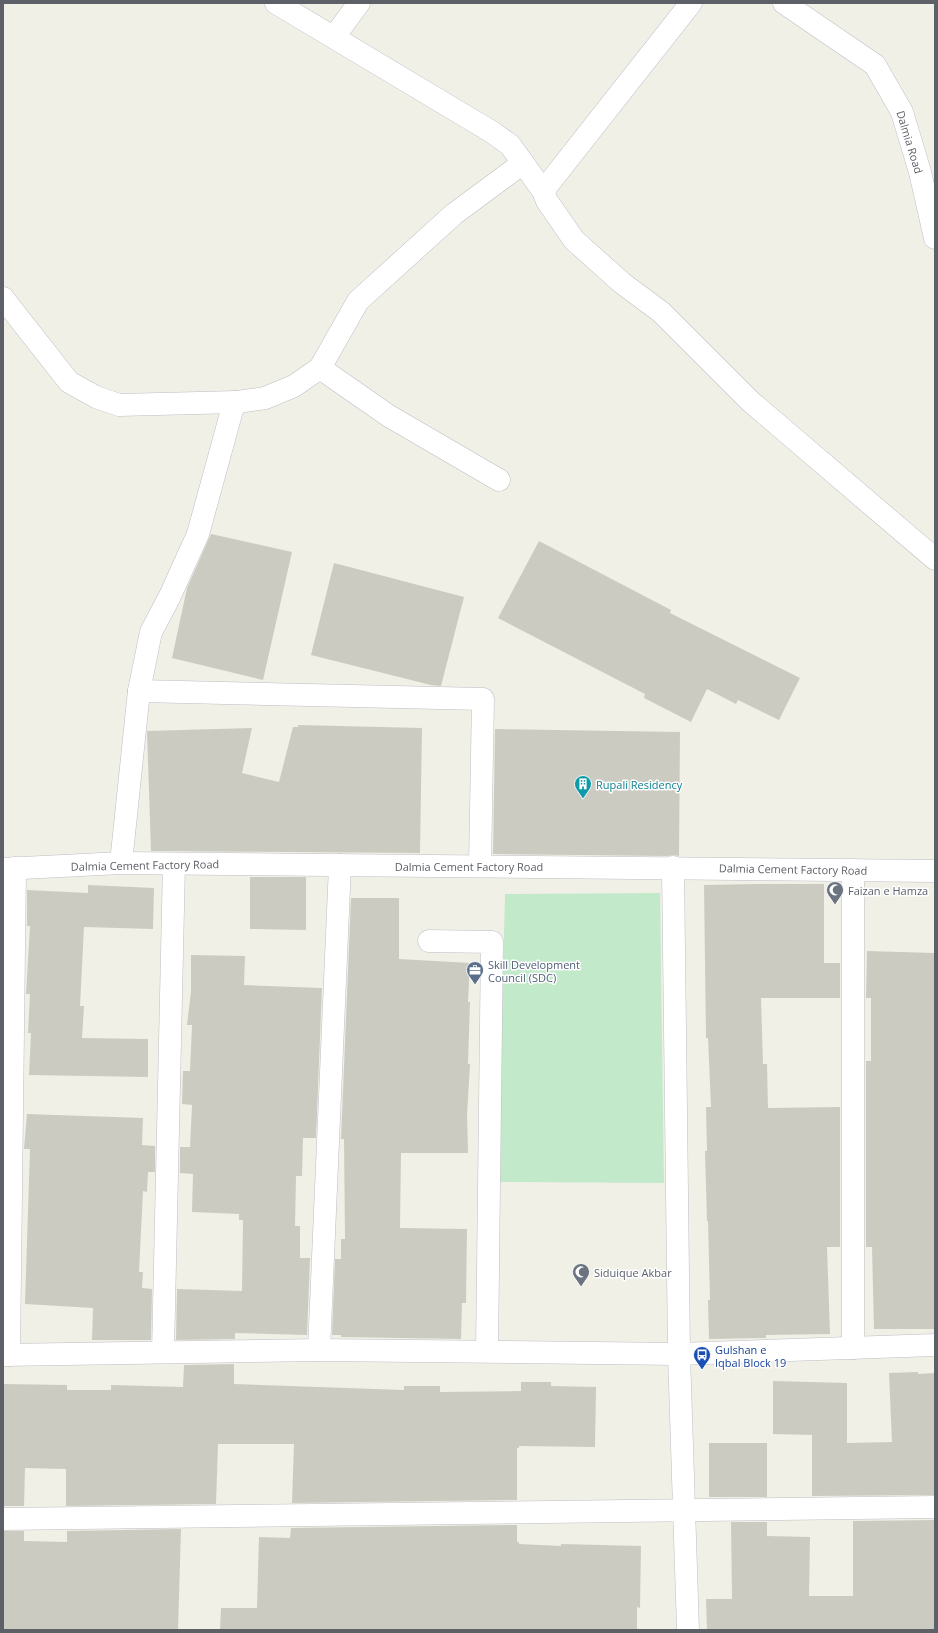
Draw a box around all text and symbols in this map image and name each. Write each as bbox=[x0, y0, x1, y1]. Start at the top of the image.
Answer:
street label: Dalmia Road bbox=[893, 109, 927, 175]
building icon: Rupali Residency bbox=[573, 774, 593, 799]
place label: Rupali Residency bbox=[596, 777, 683, 792]
street label: Dalmia Cement Factory Road bbox=[71, 856, 219, 874]
street label: Dalmia Cement Factory Road bbox=[395, 859, 543, 874]
street label: Dalmia Cement Factory Road bbox=[719, 860, 867, 878]
mosque icon: Faizan e Hamza bbox=[825, 880, 845, 905]
place label: Faizan e Hamza bbox=[848, 883, 928, 898]
place label: Skill Development Council (SDC) bbox=[488, 957, 580, 985]
office icon: Skill Development Council (SDC) bbox=[465, 960, 485, 985]
mosque icon: Siduique Akbar bbox=[571, 1262, 591, 1287]
place label: Siduique Akbar bbox=[594, 1265, 672, 1280]
place label: Gulshan e Iqbal Block 19 bbox=[715, 1342, 786, 1370]
bus stop icon: Gulshan e Iqbal Block 19 bbox=[692, 1345, 712, 1370]

